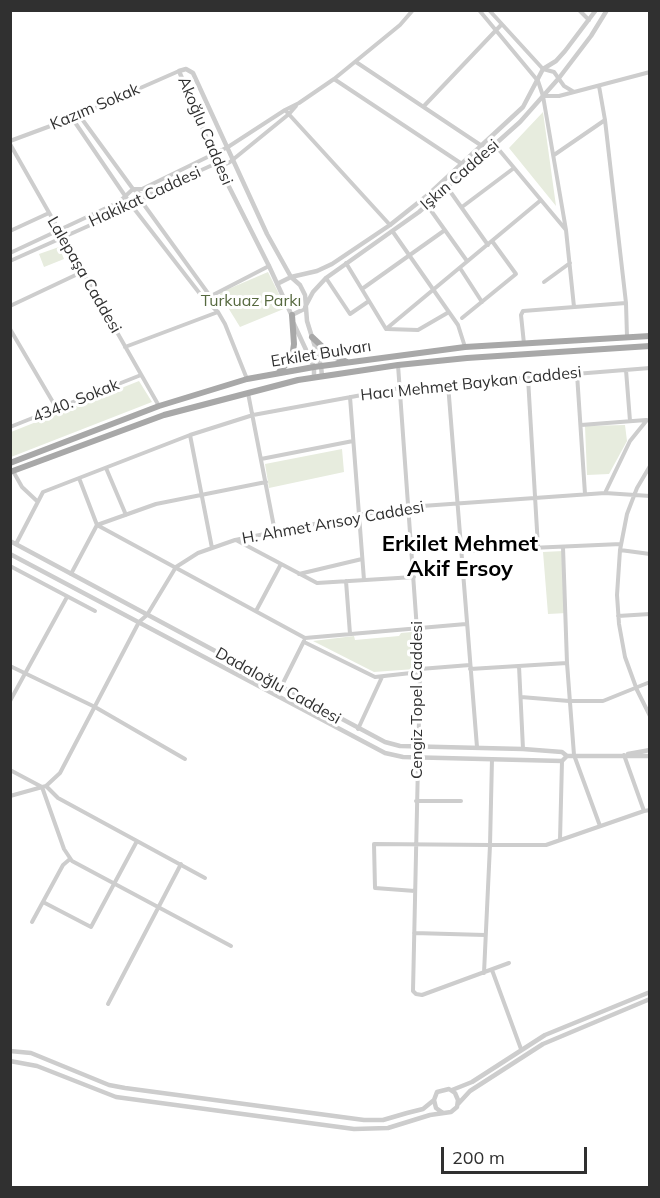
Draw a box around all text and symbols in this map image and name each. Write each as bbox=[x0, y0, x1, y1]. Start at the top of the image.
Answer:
street label: Akoğlu Caddesi bbox=[174, 74, 236, 188]
street label: Kazım Sokak bbox=[47, 80, 143, 134]
street label: Işkın Caddesi bbox=[417, 136, 503, 214]
street label: Hakikat Caddesi bbox=[86, 163, 204, 231]
street label: Lalepaşa Caddesi bbox=[43, 213, 125, 337]
park label: Turkuaz Parkı bbox=[201, 291, 301, 311]
street label: Erkilet Bulvarı bbox=[270, 337, 372, 371]
street label: Hacı Mehmet Baykan Caddesi bbox=[359, 363, 583, 405]
street label: 4340. Sokak bbox=[30, 375, 122, 427]
street label: H. Ahmet Arısoy Caddesi bbox=[240, 498, 426, 548]
district label: Erkilet Mehmet Akif Ersoy bbox=[382, 531, 538, 582]
street label: Cengiz Topel Caddesi bbox=[407, 621, 427, 779]
street label: Dadaloğlu Caddesi bbox=[212, 644, 344, 728]
scale bar bbox=[444, 1135, 590, 1173]
text: 200 m bbox=[452, 1146, 505, 1169]

